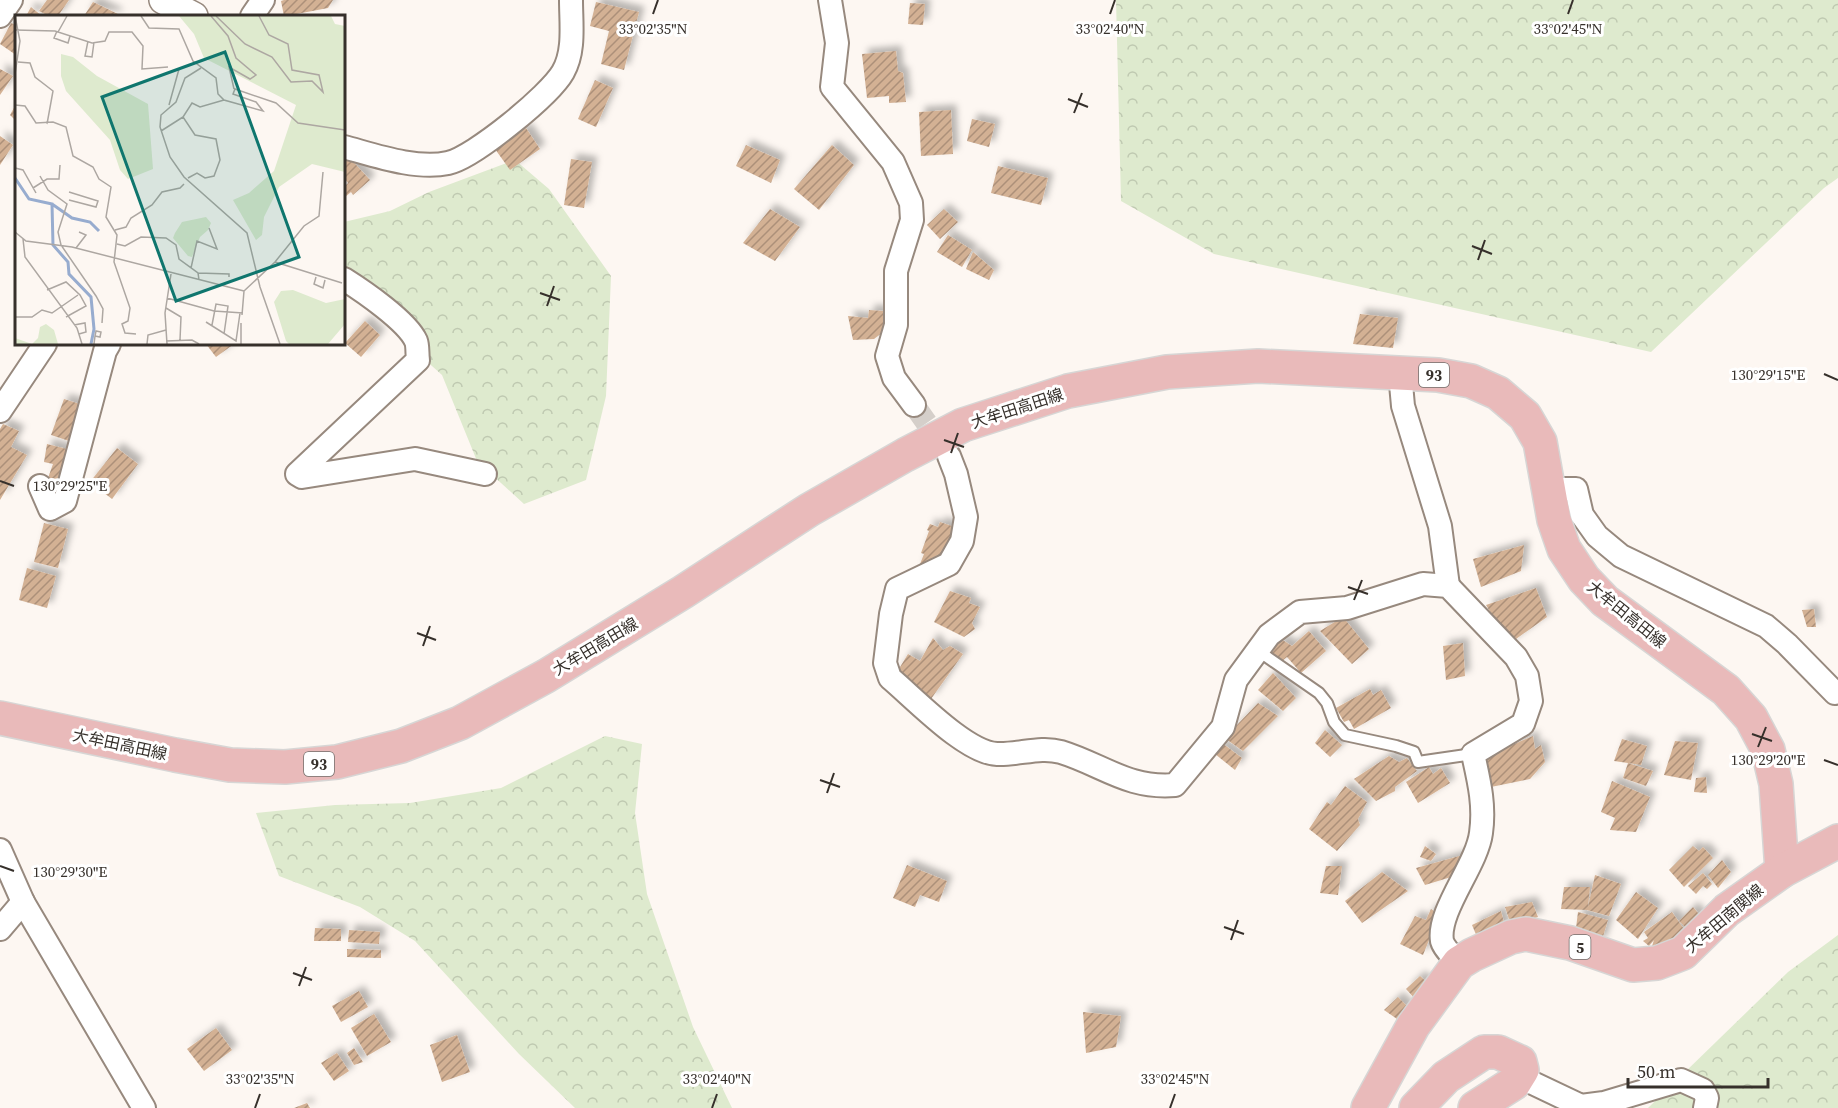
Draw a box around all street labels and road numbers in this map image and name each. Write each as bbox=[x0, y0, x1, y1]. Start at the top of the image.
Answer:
road number: 93 bbox=[1419, 363, 1449, 387]
street label: 大牟田高田線 bbox=[968, 383, 1066, 433]
street label: 大牟田高田線 bbox=[1583, 575, 1671, 653]
street label: 大牟田高田線 bbox=[548, 612, 642, 680]
street label: 大牟田高田線 bbox=[71, 723, 169, 765]
road number: 93 bbox=[304, 752, 334, 776]
street label: 大牟田南関線 bbox=[1680, 879, 1768, 957]
road number: 5 bbox=[1570, 935, 1590, 959]

